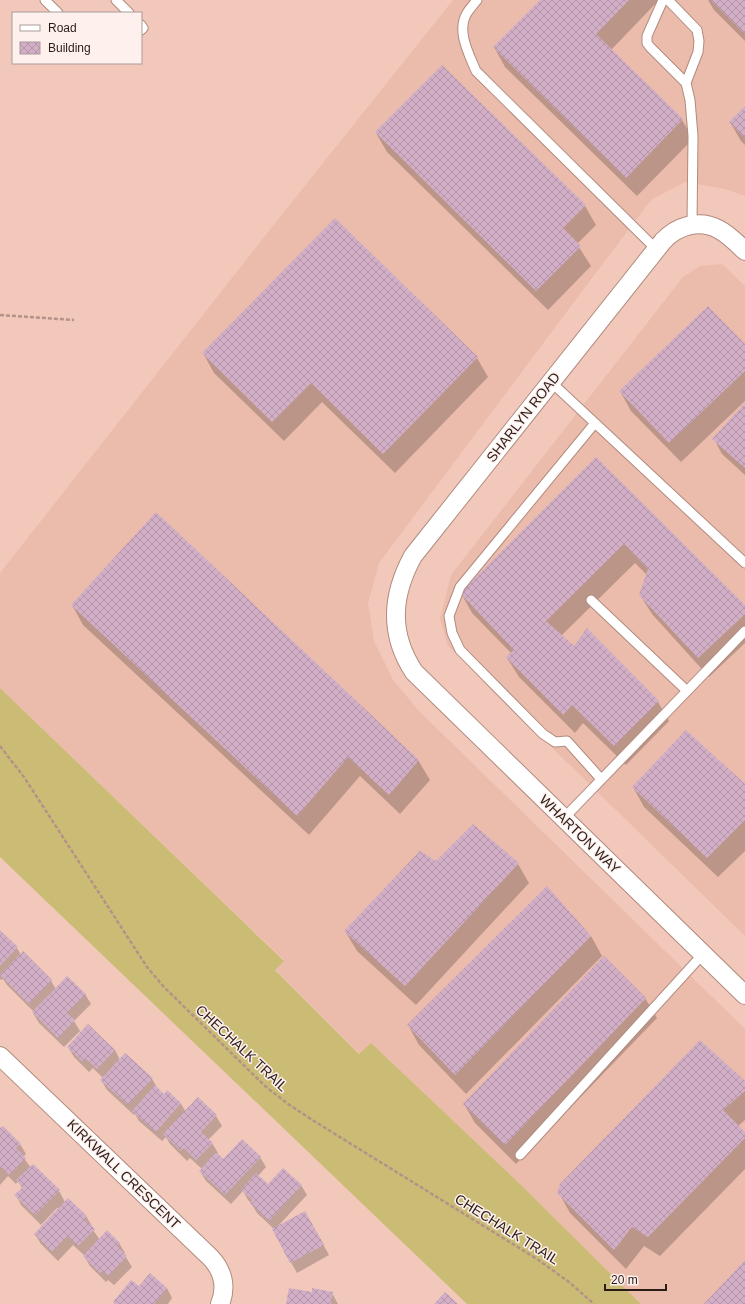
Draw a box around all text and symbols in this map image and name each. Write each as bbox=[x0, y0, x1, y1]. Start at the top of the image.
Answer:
legend bbox=[12, 12, 142, 64]
text: Road bbox=[48, 21, 77, 35]
text: Building bbox=[48, 41, 91, 55]
street label: SHARLYN ROAD bbox=[483, 369, 563, 465]
street label: WHARTON WAY bbox=[536, 791, 624, 877]
street label: CHECHALK TRAIL bbox=[193, 1001, 291, 1095]
street label: KIRKWALL CRESCENT bbox=[64, 1116, 184, 1232]
street label: CHECHALK TRAIL bbox=[452, 1191, 562, 1268]
scale bar bbox=[605, 1266, 666, 1292]
text: 20 m bbox=[611, 1273, 638, 1287]

